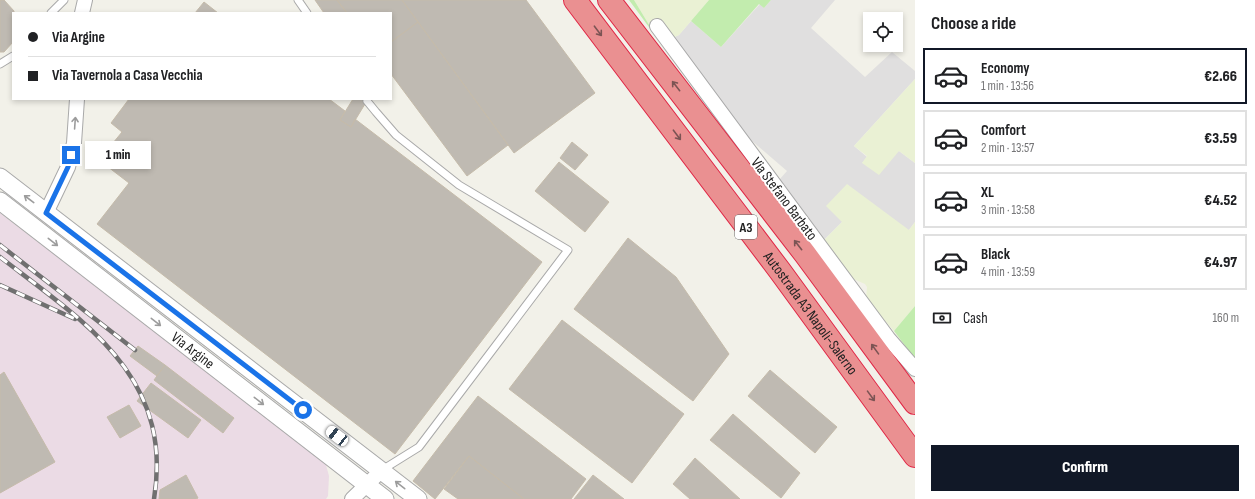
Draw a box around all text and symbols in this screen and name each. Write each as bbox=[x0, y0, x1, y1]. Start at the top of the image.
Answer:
map controls bbox=[863, 12, 903, 52]
button: locate bbox=[863, 12, 903, 52]
text: Choose a ride bbox=[931, 13, 1016, 34]
one-way arrow bbox=[594, 25, 603, 36]
text: Via Argine bbox=[52, 28, 105, 47]
icon: car bbox=[933, 58, 969, 94]
text: Economy bbox=[981, 59, 1030, 78]
text: Via Tavernola a Casa Vecchia bbox=[52, 66, 203, 85]
text: €2.66 bbox=[1204, 67, 1237, 86]
text: 1 min · 13:56 bbox=[981, 78, 1034, 94]
one-way arrow bbox=[672, 81, 680, 92]
one-way arrow bbox=[71, 117, 79, 130]
icon: car bbox=[933, 120, 969, 156]
text: Comfort bbox=[981, 121, 1026, 140]
one-way arrow bbox=[672, 129, 681, 140]
text: €3.59 bbox=[1204, 129, 1237, 148]
text: 2 min · 13:57 bbox=[981, 140, 1034, 156]
callout: 1 min bbox=[85, 141, 151, 169]
route end bbox=[62, 146, 80, 164]
text: 1 min bbox=[106, 147, 130, 163]
street label: Via Stefano Barbato bbox=[747, 154, 821, 244]
icon: car bbox=[933, 182, 969, 218]
text: XL bbox=[981, 183, 994, 202]
text: €4.52 bbox=[1204, 191, 1237, 210]
one-way arrow bbox=[23, 195, 34, 204]
text: 3 min · 13:58 bbox=[981, 202, 1035, 218]
road number: A3 bbox=[735, 215, 757, 239]
one-way arrow bbox=[47, 238, 58, 246]
one-way arrow bbox=[794, 239, 802, 250]
icon: car bbox=[933, 244, 969, 280]
text: Black bbox=[981, 245, 1010, 264]
street label: Autostrada A3 Napoli-Salerno bbox=[759, 247, 862, 379]
text: €4.97 bbox=[1204, 253, 1237, 272]
text: 4 min · 13:59 bbox=[981, 264, 1035, 280]
icon: cash bbox=[931, 307, 953, 329]
text: Cash bbox=[963, 309, 988, 328]
text: 160 m bbox=[1213, 310, 1239, 326]
one-way arrow bbox=[150, 317, 161, 326]
street label: Via Argine bbox=[168, 328, 218, 373]
one-way arrow bbox=[871, 344, 879, 355]
one-way arrow bbox=[867, 391, 875, 402]
one-way arrow bbox=[253, 397, 264, 405]
route start bbox=[294, 401, 312, 419]
car bbox=[324, 424, 350, 448]
button: Confirm bbox=[931, 445, 1239, 491]
one-way arrow bbox=[394, 480, 405, 489]

